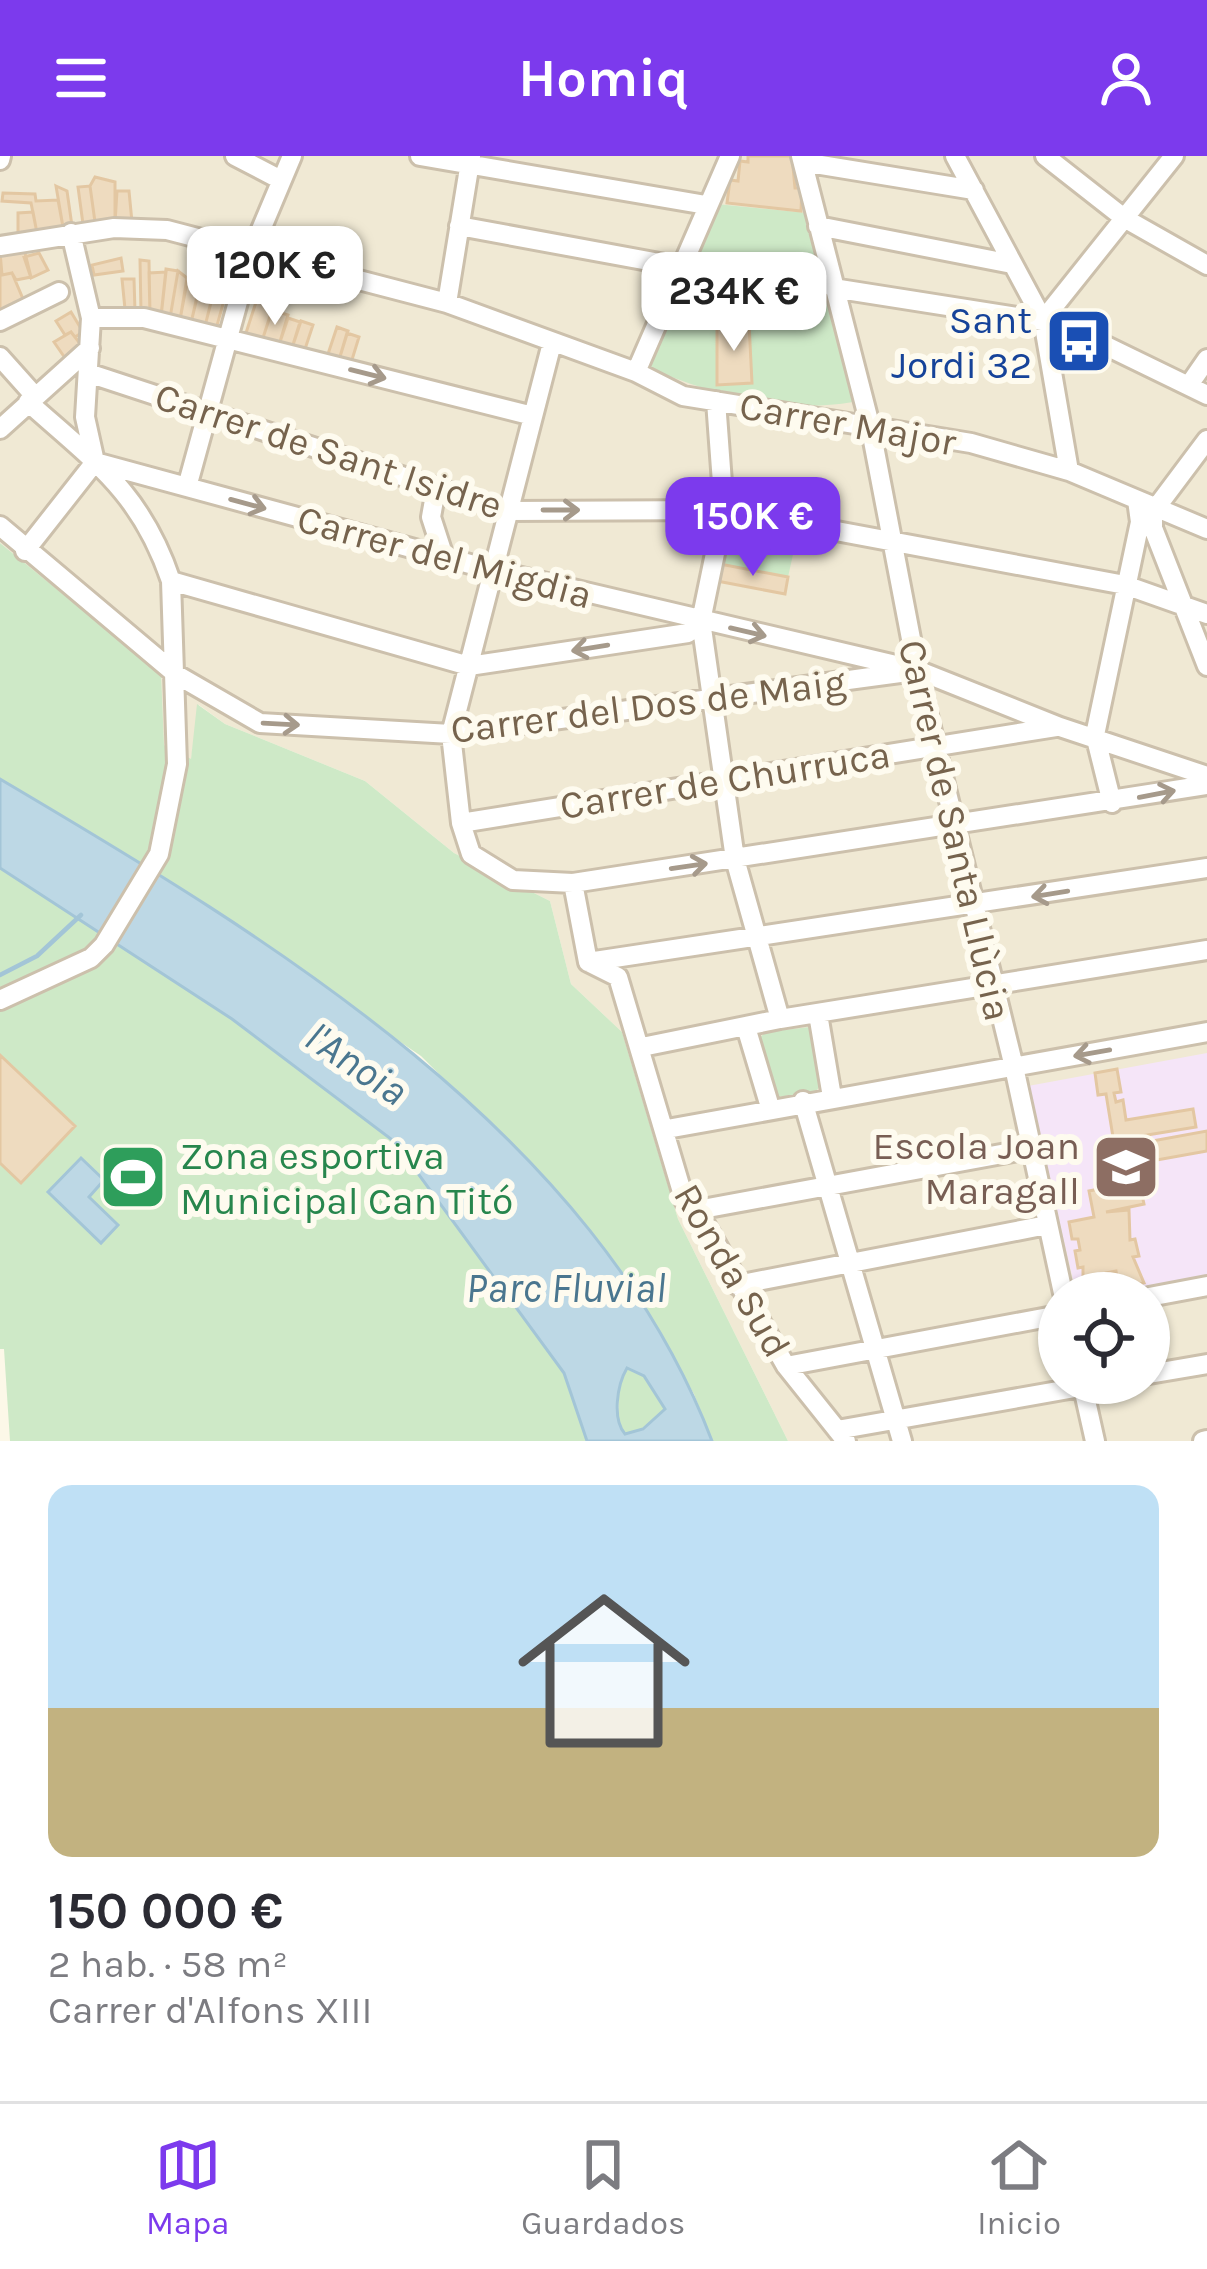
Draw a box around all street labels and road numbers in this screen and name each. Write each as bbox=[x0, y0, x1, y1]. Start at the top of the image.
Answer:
street label: Carrer de Sant Isidre bbox=[149, 373, 508, 529]
street label: Carrer Major bbox=[736, 382, 961, 466]
street label: Carrer del Migdia bbox=[292, 496, 597, 618]
street label: Carrer de Santa Llùcia bbox=[889, 635, 1021, 1025]
street label: Carrer del Dos de Maig bbox=[448, 659, 848, 753]
street label: Carrer de Churruca bbox=[557, 731, 894, 829]
street label: Ronda Sud bbox=[664, 1175, 800, 1366]

